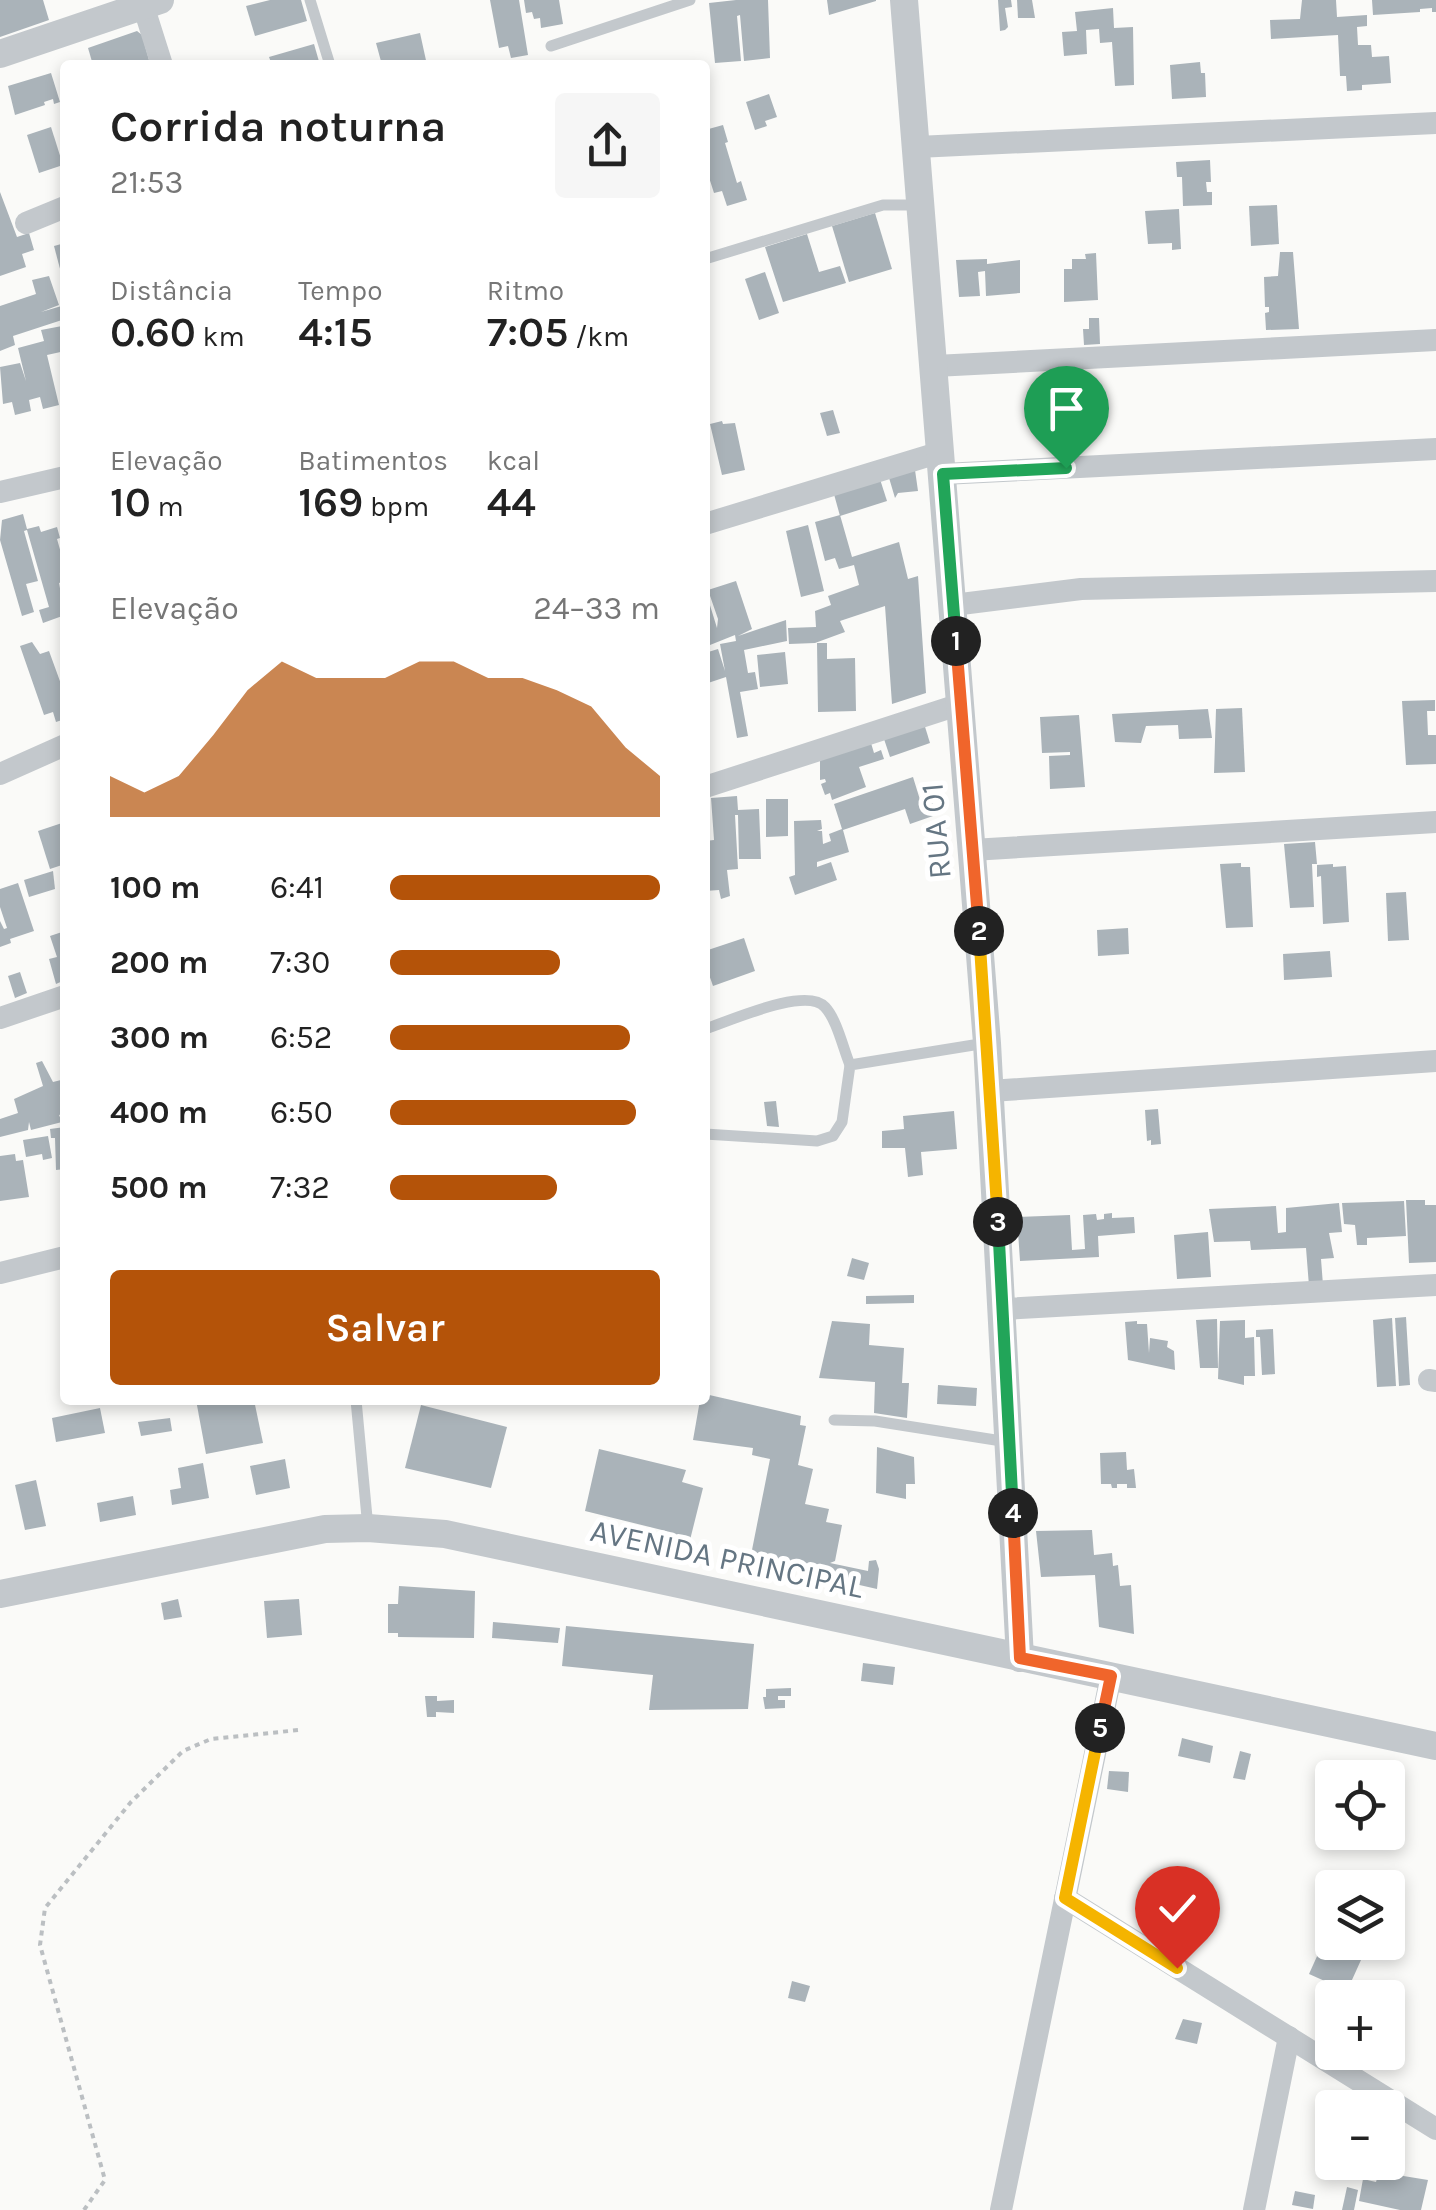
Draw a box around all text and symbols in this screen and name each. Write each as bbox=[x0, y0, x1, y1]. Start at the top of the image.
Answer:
button: share bbox=[555, 93, 660, 198]
text: Corrida noturna bbox=[110, 100, 446, 152]
text: 21:53 bbox=[110, 164, 183, 201]
text: Distância bbox=[110, 274, 233, 307]
text: Tempo bbox=[298, 274, 382, 307]
text: Ritmo bbox=[487, 274, 564, 307]
text: 0.60 bbox=[110, 307, 196, 357]
text: 4:15 bbox=[298, 307, 373, 357]
text: 7:05 bbox=[487, 307, 568, 357]
text: km bbox=[196, 320, 245, 353]
text: /km bbox=[568, 320, 629, 353]
pin bbox=[1024, 366, 1109, 469]
icon: arrive bbox=[1039, 381, 1094, 436]
text: Elevação bbox=[110, 444, 223, 477]
text: Batimentos bbox=[298, 444, 448, 477]
text: kcal bbox=[487, 444, 540, 477]
text: 10 bbox=[110, 477, 151, 527]
text: 169 bbox=[298, 477, 363, 527]
text: 44 bbox=[487, 477, 536, 527]
text: m bbox=[151, 490, 184, 523]
text: bpm bbox=[363, 490, 429, 523]
text: Elevação bbox=[110, 590, 239, 627]
text: 24–33 m bbox=[533, 590, 660, 627]
pin: 1 bbox=[931, 616, 981, 666]
text: 1 bbox=[951, 624, 961, 657]
street label: RUA 01 bbox=[913, 782, 959, 880]
text: 100 m bbox=[110, 869, 200, 906]
text: 6:41 bbox=[270, 869, 324, 906]
pin: 2 bbox=[954, 906, 1004, 956]
text: 2 bbox=[971, 914, 987, 947]
text: 200 m bbox=[110, 944, 208, 981]
text: 7:30 bbox=[270, 944, 330, 981]
text: 300 m bbox=[110, 1019, 209, 1056]
text: 6:52 bbox=[270, 1019, 332, 1056]
text: 400 m bbox=[110, 1094, 208, 1131]
text: 6:50 bbox=[270, 1094, 333, 1131]
text: 500 m bbox=[110, 1169, 208, 1206]
text: 7:32 bbox=[270, 1169, 330, 1206]
pin: 3 bbox=[973, 1197, 1023, 1247]
text: 3 bbox=[989, 1205, 1007, 1238]
button: Salvar bbox=[110, 1270, 660, 1385]
pin: 4 bbox=[988, 1488, 1038, 1538]
text: 4 bbox=[1005, 1496, 1021, 1529]
street label: AVENIDA PRINCIPAL bbox=[587, 1512, 867, 1606]
pin: 5 bbox=[1075, 1703, 1125, 1753]
text: 5 bbox=[1092, 1711, 1108, 1744]
map controls bbox=[1315, 1760, 1405, 2180]
button: locate bbox=[1315, 1760, 1405, 1850]
pin bbox=[1135, 1866, 1220, 1969]
button: layers bbox=[1315, 1870, 1405, 1960]
icon: check bbox=[1150, 1881, 1205, 1936]
button: + bbox=[1315, 1980, 1405, 2070]
button: − bbox=[1315, 2090, 1405, 2180]

